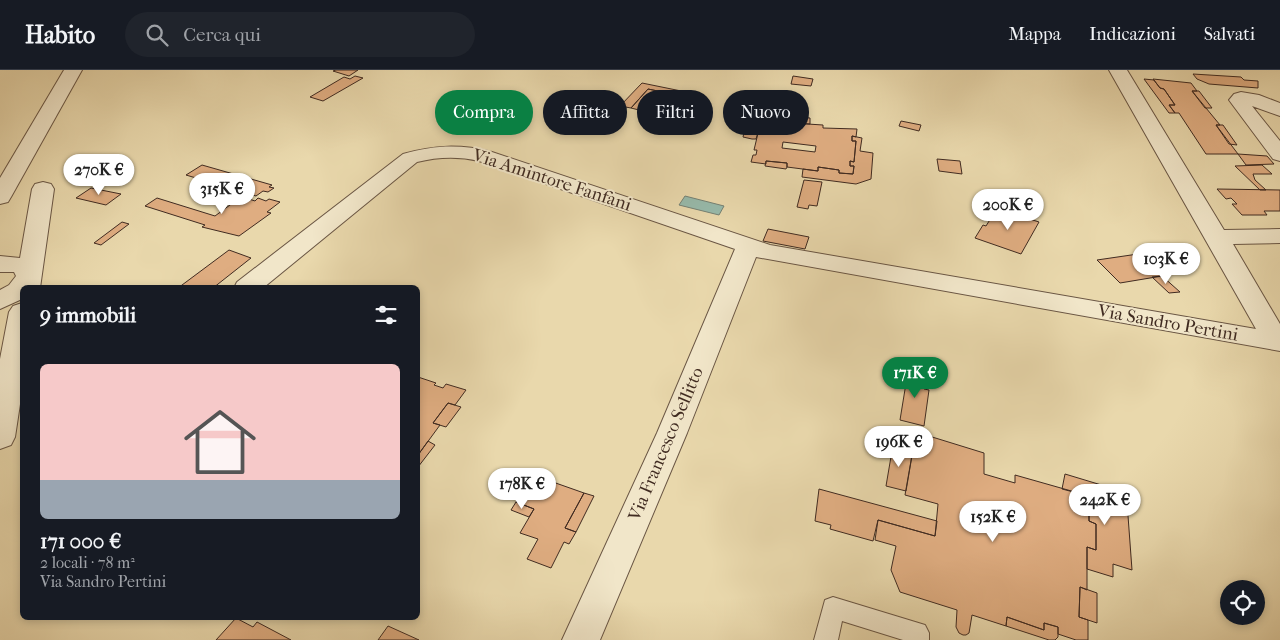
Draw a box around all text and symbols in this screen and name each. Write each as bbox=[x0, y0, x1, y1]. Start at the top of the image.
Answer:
search box bbox=[125, 12, 475, 57]
text: Habito bbox=[25, 21, 95, 49]
icon: search bbox=[143, 21, 171, 49]
text: Cerca qui bbox=[183, 24, 261, 46]
text: Mappa bbox=[1008, 24, 1061, 45]
text: Indicazioni bbox=[1089, 24, 1176, 45]
text: Salvati bbox=[1204, 24, 1255, 45]
chip: Compra bbox=[435, 90, 533, 135]
chip: Affitta bbox=[543, 90, 627, 135]
chip: Filtri bbox=[637, 90, 713, 135]
chip: Nuovo bbox=[723, 90, 809, 135]
street label: Via Amintore Fanfani bbox=[469, 144, 635, 216]
pin: 270K € bbox=[58, 154, 140, 196]
text: 270K € bbox=[74, 160, 124, 179]
pin: 315K € bbox=[181, 172, 263, 215]
text: 315K € bbox=[200, 179, 244, 198]
pin: 200K € bbox=[967, 189, 1049, 231]
text: 200K € bbox=[983, 195, 1033, 214]
pin: 103K € bbox=[1125, 242, 1207, 285]
text: 103K € bbox=[1143, 249, 1189, 268]
street label: Via Sandro Pertini bbox=[1095, 300, 1240, 346]
icon: filters bbox=[372, 301, 400, 329]
text: 9 immobili bbox=[40, 303, 136, 327]
pin: 171K € bbox=[874, 356, 956, 399]
text: 171K € bbox=[893, 363, 937, 382]
street label: Via Francesco Sellitto bbox=[624, 364, 708, 525]
icon: home bbox=[175, 397, 265, 487]
pin: 196K € bbox=[858, 426, 940, 468]
text: 196K € bbox=[875, 432, 923, 451]
pin: 178K € bbox=[481, 468, 563, 510]
text: 178K € bbox=[499, 474, 545, 493]
pin: 242K € bbox=[1064, 484, 1146, 526]
text: 242K € bbox=[1080, 490, 1130, 509]
pin: 152K € bbox=[952, 500, 1034, 543]
text: 152K € bbox=[970, 507, 1016, 526]
text: 171 000 € bbox=[40, 529, 121, 553]
text: 2 locali · 78 m² bbox=[40, 553, 135, 572]
text: Via Sandro Pertini bbox=[40, 572, 166, 591]
map controls bbox=[1220, 580, 1265, 625]
button: locate bbox=[1220, 580, 1265, 625]

